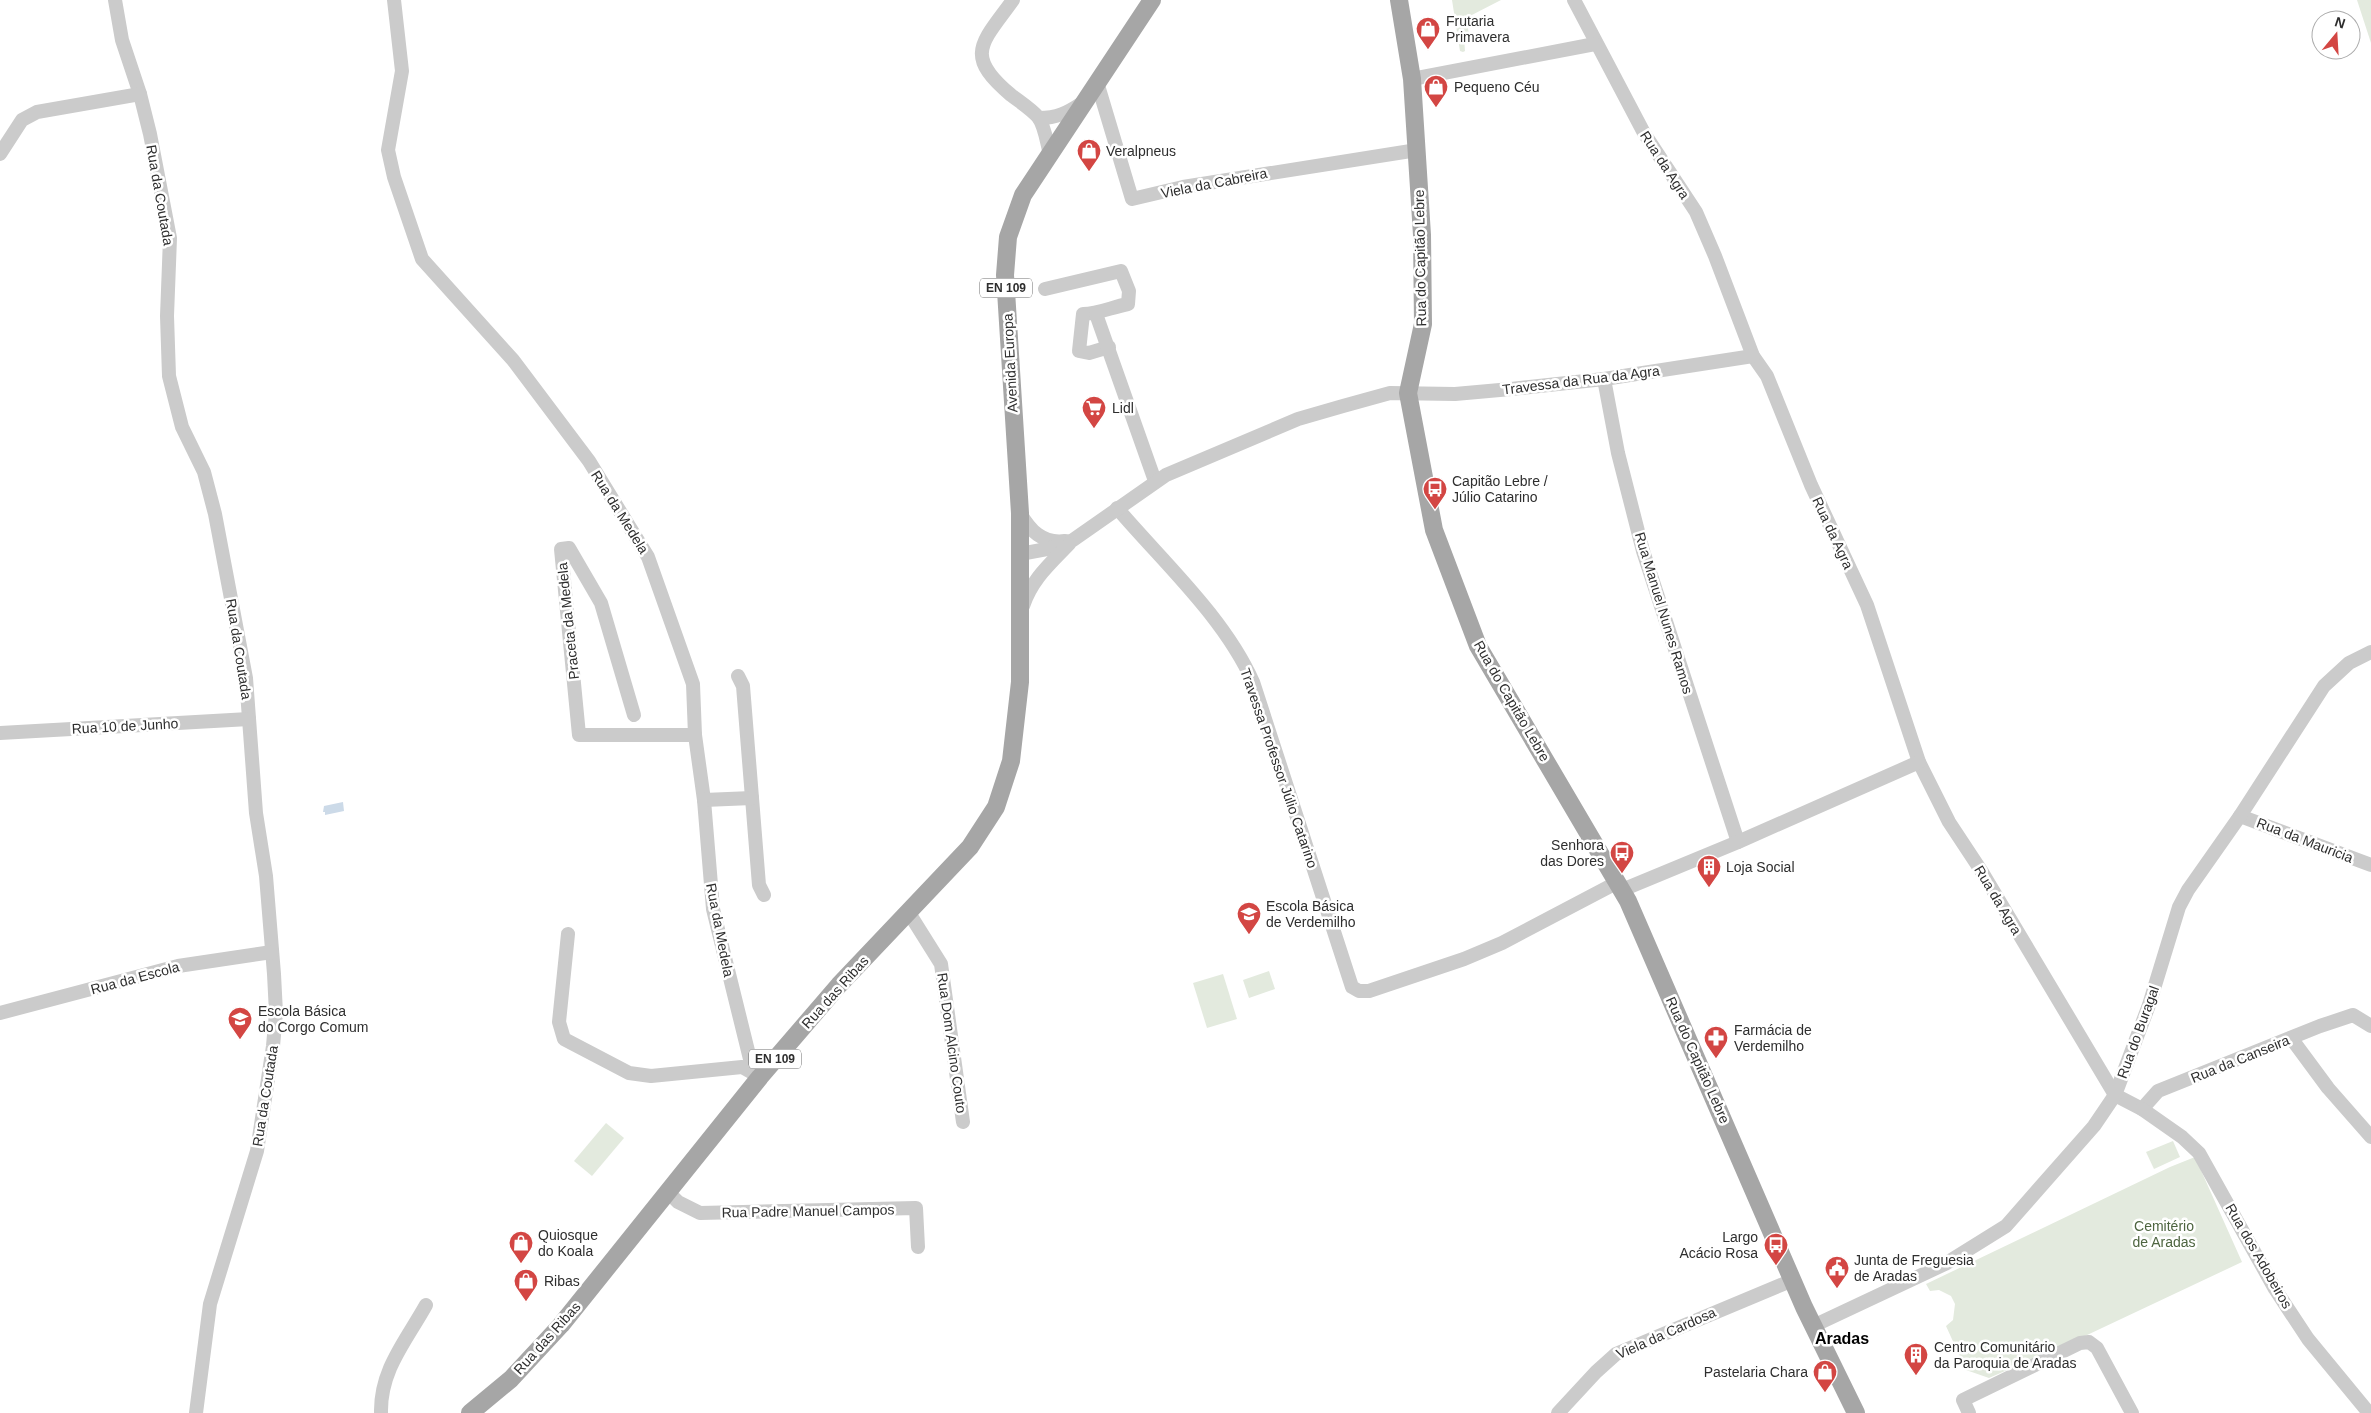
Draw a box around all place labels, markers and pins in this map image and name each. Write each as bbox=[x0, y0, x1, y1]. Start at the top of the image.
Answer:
place label: Frutaria Primavera bbox=[1446, 13, 1510, 45]
shop icon: Frutaria Primavera bbox=[1415, 16, 1441, 50]
shop icon: Pequeno Céu bbox=[1423, 74, 1449, 108]
place label: Pequeno Céu bbox=[1454, 79, 1540, 95]
shop icon: Veralpneus bbox=[1076, 138, 1102, 172]
place label: Veralpneus bbox=[1106, 143, 1176, 159]
supermarket icon: Lidl bbox=[1081, 395, 1107, 429]
place label: Lidl bbox=[1112, 400, 1134, 416]
place label: Capitão Lebre / Júlio Catarino bbox=[1452, 473, 1548, 505]
bus stop icon: Capitão Lebre / Júlio Catarino bbox=[1422, 476, 1448, 510]
place label: Senhora das Dores bbox=[1540, 837, 1604, 869]
bus stop icon: Senhora das Dores bbox=[1609, 840, 1635, 874]
building icon: Loja Social bbox=[1696, 854, 1722, 888]
place label: Loja Social bbox=[1726, 859, 1795, 875]
place label: Escola Básica de Verdemilho bbox=[1266, 898, 1356, 930]
school or university icon: Escola Básica de Verdemilho bbox=[1236, 901, 1262, 935]
place label: Escola Básica do Corgo Comum bbox=[258, 1003, 369, 1035]
school or university icon: Escola Básica do Corgo Comum bbox=[227, 1006, 253, 1040]
place label: Farmácia de Verdemilho bbox=[1734, 1022, 1812, 1054]
pharmacy icon: Farmácia de Verdemilho bbox=[1703, 1025, 1729, 1059]
place label: Quiosque do Koala bbox=[538, 1227, 598, 1259]
place label: Largo Acácio Rosa bbox=[1679, 1229, 1758, 1261]
shop icon: Quiosque do Koala bbox=[508, 1230, 534, 1264]
bus stop icon: Largo Acácio Rosa bbox=[1763, 1232, 1789, 1266]
place label: Junta de Freguesia de Aradas bbox=[1854, 1252, 1974, 1284]
public building icon: Junta de Freguesia de Aradas bbox=[1824, 1255, 1850, 1289]
shop icon: Ribas bbox=[513, 1268, 539, 1302]
place label: Ribas bbox=[544, 1273, 580, 1289]
place label: Centro Comunitário da Paroquia de Aradas bbox=[1934, 1339, 2076, 1371]
building icon: Centro Comunitário da Paroquia de Aradas bbox=[1903, 1342, 1929, 1376]
shop icon: Pastelaria Chara bbox=[1812, 1359, 1838, 1393]
place label: Pastelaria Chara bbox=[1704, 1364, 1808, 1380]

